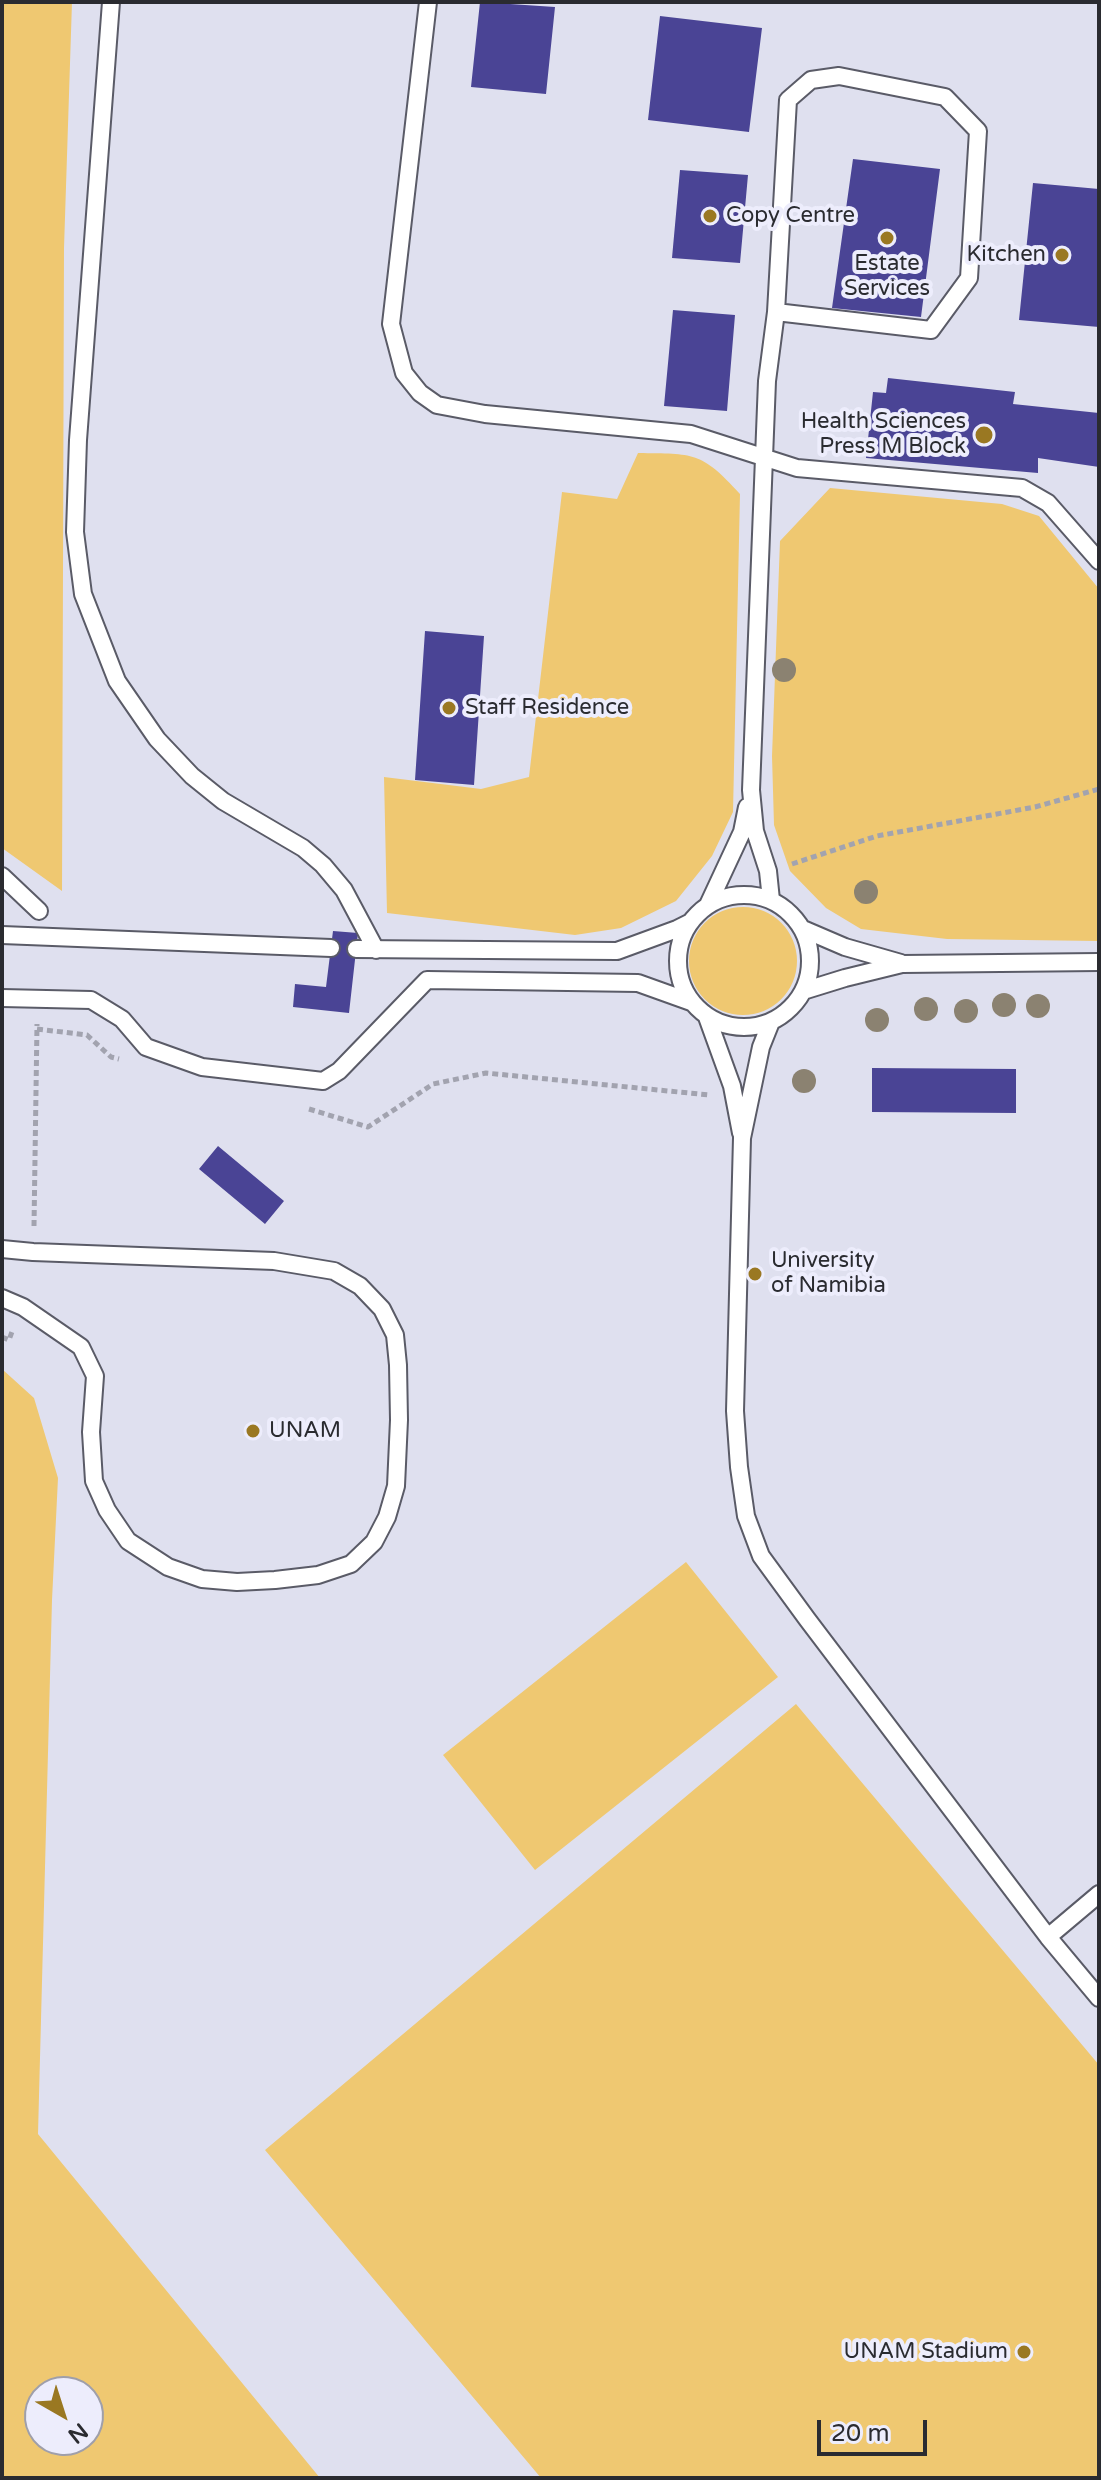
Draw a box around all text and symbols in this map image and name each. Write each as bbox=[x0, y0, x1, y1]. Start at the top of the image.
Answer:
place label: Copy Centre bbox=[726, 203, 855, 229]
marker: Copy Centre bbox=[701, 207, 719, 225]
marker: Estate Services bbox=[878, 229, 896, 247]
place label: Kitchen bbox=[967, 242, 1046, 268]
marker: Kitchen bbox=[1053, 246, 1071, 264]
place label: Estate Services bbox=[844, 251, 930, 302]
place label: Health Sciences Press M Block bbox=[801, 409, 966, 460]
marker: Health Sciences Press M Block bbox=[973, 424, 995, 446]
place label: Staff Residence bbox=[465, 695, 629, 721]
marker: Staff Residence bbox=[440, 699, 458, 717]
place label: University of Namibia bbox=[771, 1248, 886, 1300]
marker: University of Namibia bbox=[746, 1265, 764, 1283]
place label: UNAM bbox=[269, 1418, 341, 1444]
marker: UNAM bbox=[244, 1422, 262, 1440]
place label: UNAM Stadium bbox=[843, 2339, 1008, 2365]
marker: UNAM Stadium bbox=[1015, 2343, 1033, 2361]
north arrow bbox=[24, 2376, 104, 2456]
scale bar bbox=[821, 2404, 931, 2454]
text: N bbox=[63, 2417, 93, 2449]
text: 20 m bbox=[831, 2419, 889, 2448]

